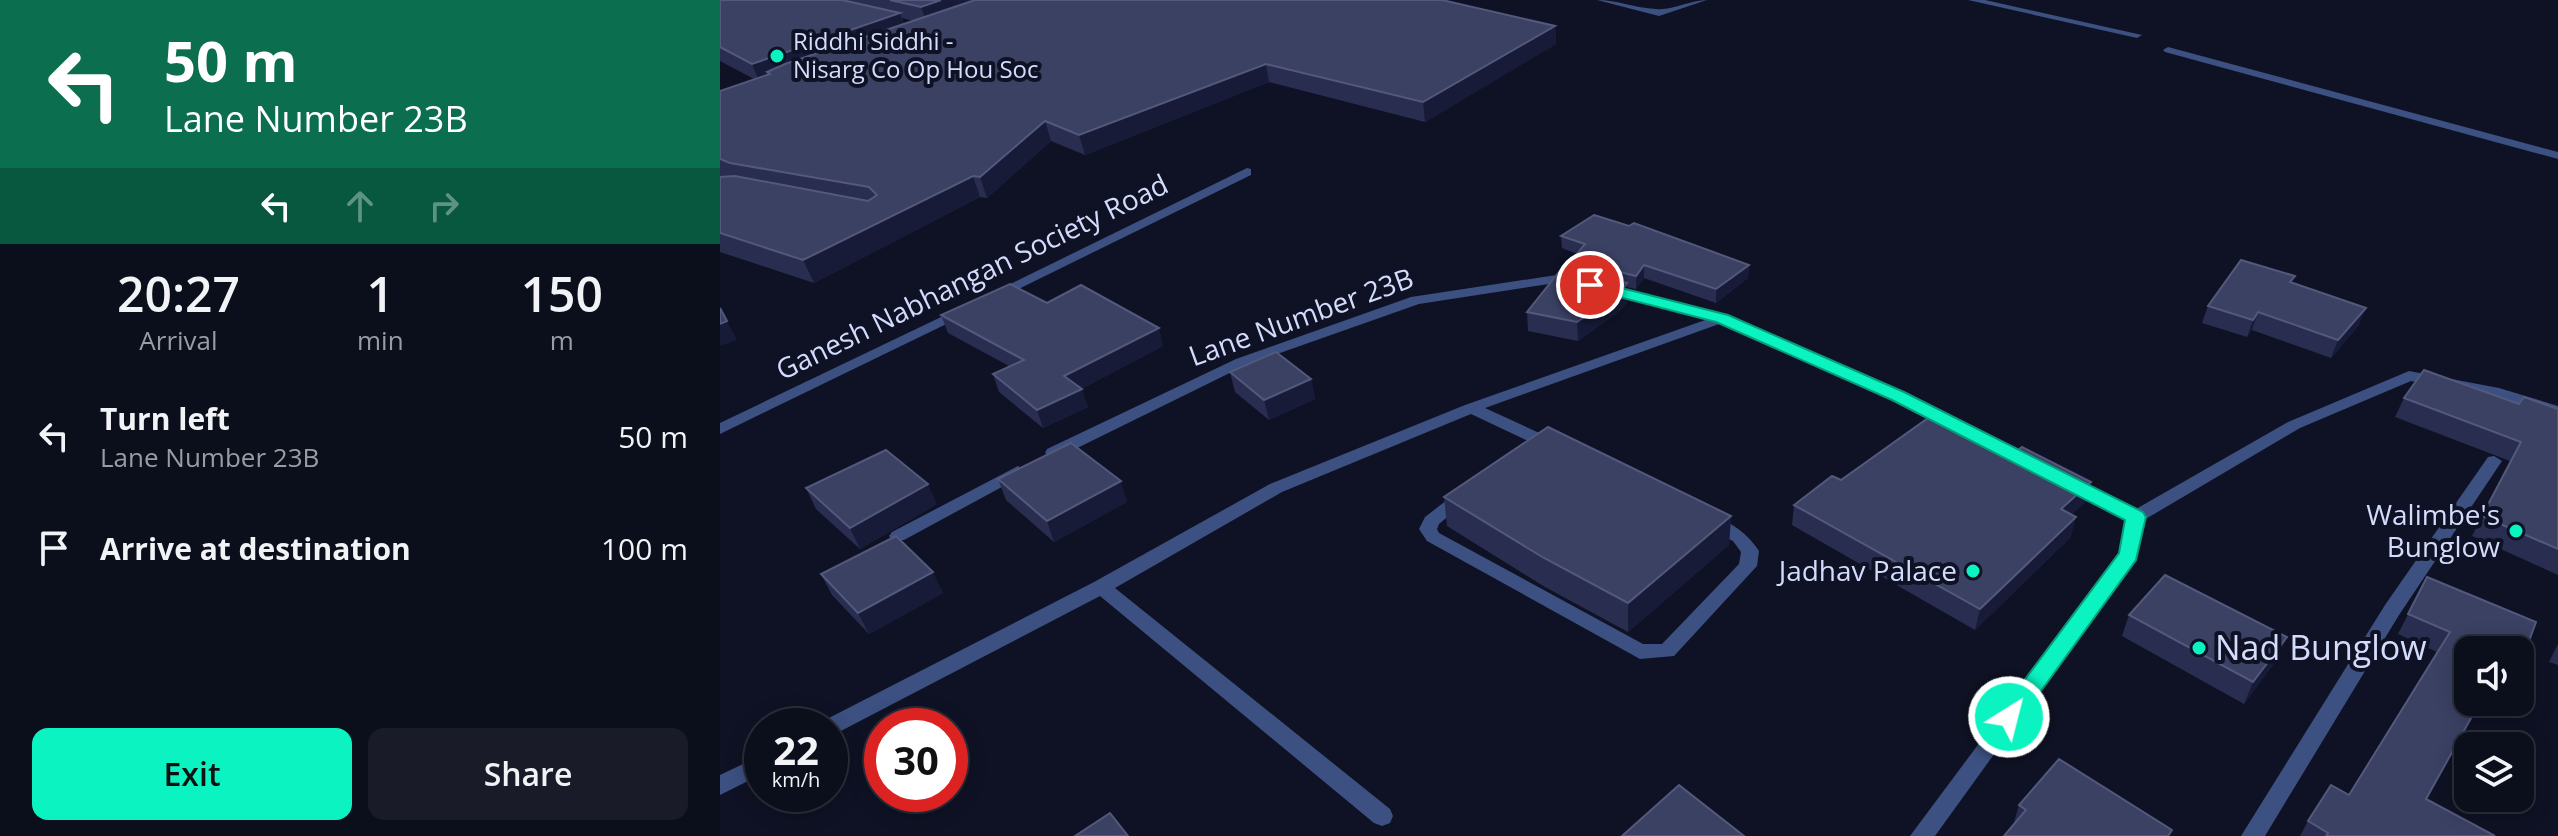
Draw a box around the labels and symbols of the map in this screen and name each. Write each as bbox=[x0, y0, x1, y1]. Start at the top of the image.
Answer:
place label: Riddhi Siddhi - Nisarg Co Op Hou Soc bbox=[793, 24, 1039, 85]
marker: Riddhi Siddhi - Nisarg Co Op Hou Soc bbox=[768, 47, 786, 65]
street label: Ganesh Nabhangan Society Road bbox=[769, 164, 1174, 388]
pin bbox=[1556, 251, 1624, 319]
street label: Lane Number 23B bbox=[1183, 258, 1418, 374]
place label: Walimbe's Bunglow bbox=[2366, 495, 2500, 565]
marker: Walimbe's Bunglow bbox=[2507, 522, 2525, 540]
place label: Jadhav Palace bbox=[1776, 551, 1957, 589]
marker: Jadhav Palace bbox=[1964, 562, 1982, 580]
place label: Nad Bunglow bbox=[2215, 624, 2427, 670]
marker: Nad Bunglow bbox=[2190, 639, 2208, 657]
position arrow bbox=[1967, 675, 2051, 759]
speed limit sign: 30 bbox=[864, 708, 968, 812]

